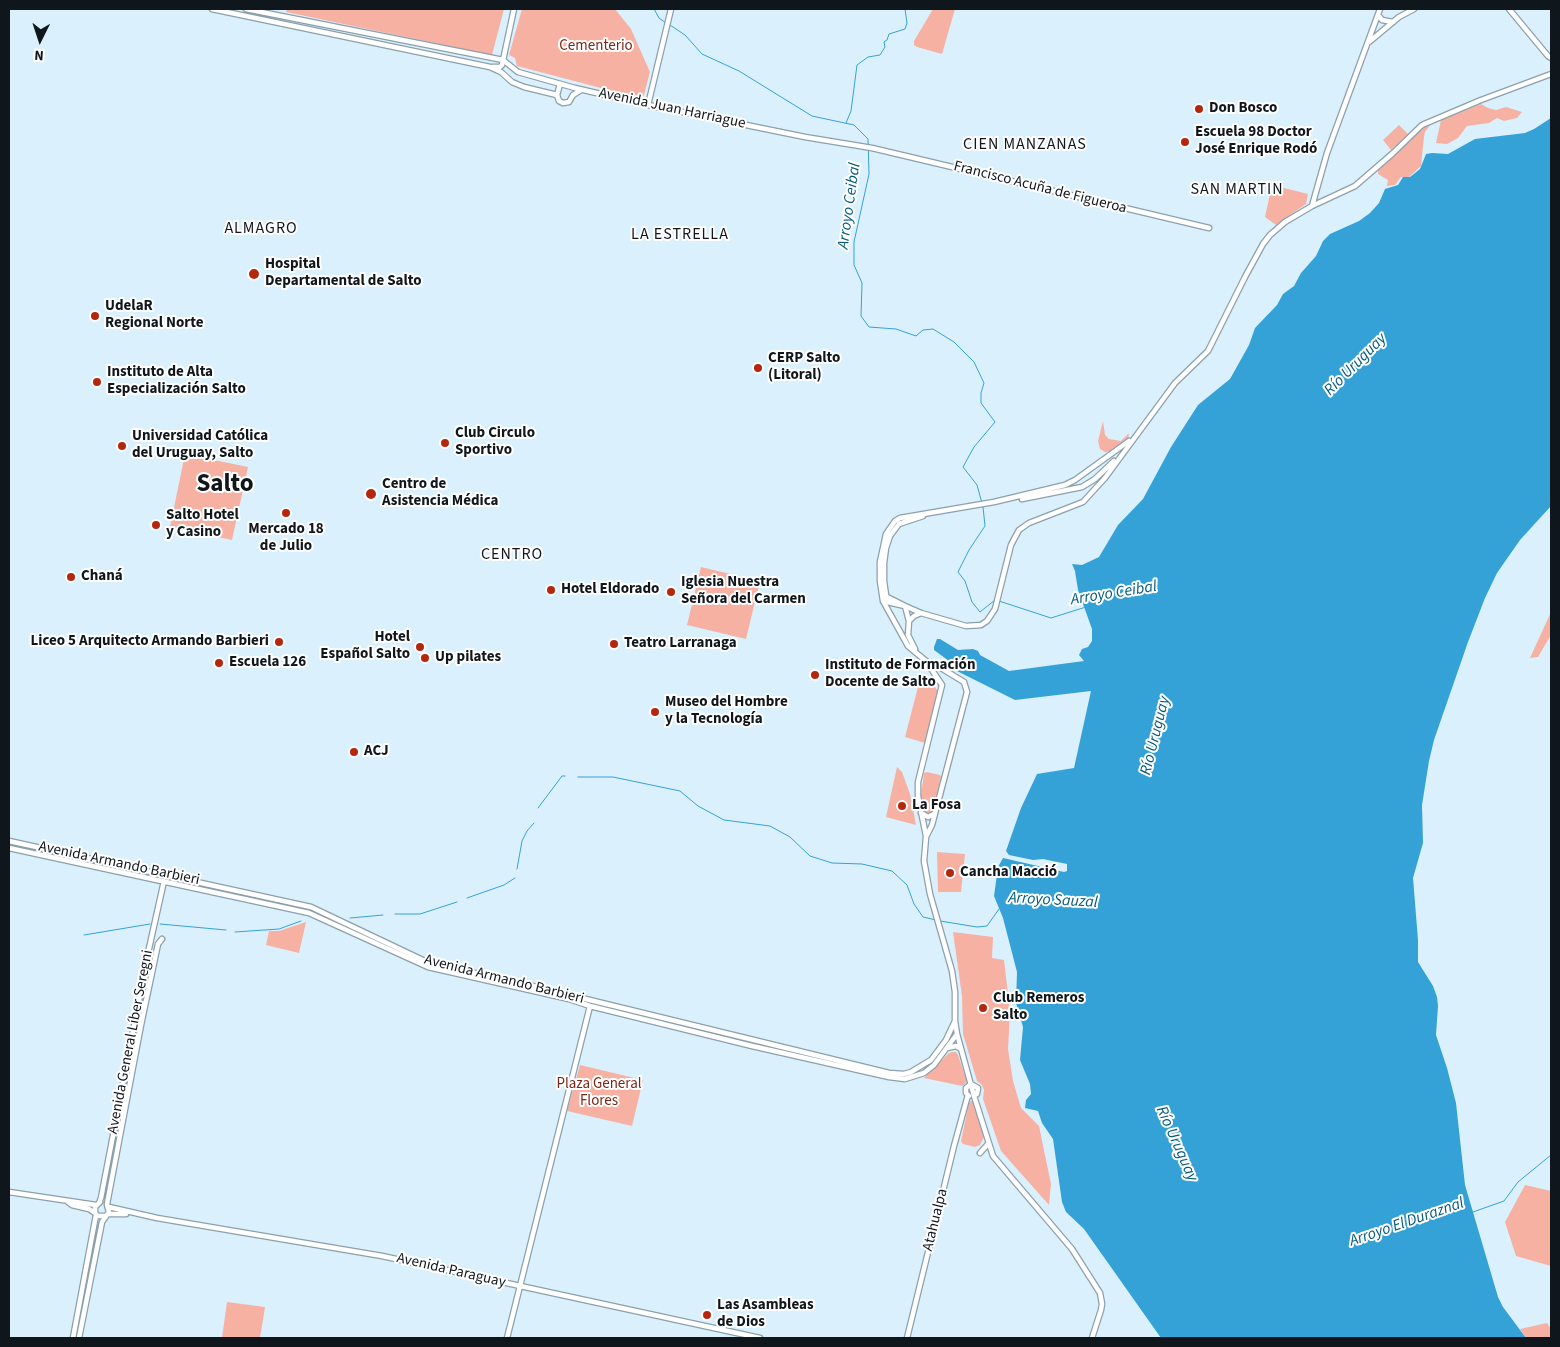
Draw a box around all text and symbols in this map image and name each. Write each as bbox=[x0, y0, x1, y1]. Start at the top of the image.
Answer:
north arrow bbox=[15, 15, 65, 65]
park label: Cementerio bbox=[559, 38, 633, 56]
text: N bbox=[34, 45, 44, 65]
street label: Avenida Juan Harriague bbox=[597, 85, 747, 133]
place label: Don Bosco bbox=[1209, 100, 1277, 118]
marker: Don Bosco bbox=[1193, 103, 1205, 115]
place label: Escuela 98 Doctor José Enrique Rodó bbox=[1195, 124, 1317, 159]
district label: CIEN MANZANAS bbox=[961, 135, 1089, 155]
marker: Escuela 98 Doctor José Enrique Rodó bbox=[1179, 136, 1191, 148]
street label: Francisco Acuña de Figueroa bbox=[952, 158, 1128, 218]
water label: Arroyo Ceibal bbox=[834, 162, 866, 250]
district label: SAN MARTIN bbox=[1189, 180, 1285, 200]
district label: ALMAGRO bbox=[224, 219, 298, 239]
district label: LA ESTRELLA bbox=[630, 225, 730, 245]
place label: Hospital Departamental de Salto bbox=[265, 256, 421, 291]
marker: Hospital Departamental de Salto bbox=[247, 267, 261, 281]
place label: UdelaR Regional Norte bbox=[105, 298, 203, 333]
marker: UdelaR Regional Norte bbox=[89, 310, 101, 322]
water label: Río Uruguay bbox=[1321, 330, 1391, 400]
place label: CERP Salto (Litoral) bbox=[768, 350, 840, 385]
marker: CERP Salto (Litoral) bbox=[752, 362, 764, 374]
place label: Instituto de Alta Especialización Salto bbox=[107, 364, 246, 399]
marker: Instituto de Alta Especialización Salto bbox=[91, 376, 103, 388]
place label: Club Circulo Sportivo bbox=[455, 425, 535, 460]
place label: Universidad Católica del Uruguay, Salto bbox=[132, 428, 268, 463]
marker: Club Circulo Sportivo bbox=[439, 437, 451, 449]
marker: Universidad Católica del Uruguay, Salto bbox=[116, 440, 128, 452]
district label: Salto bbox=[196, 471, 254, 501]
place label: Centro de Asistencia Médica bbox=[382, 476, 499, 511]
marker: Centro de Asistencia Médica bbox=[364, 487, 378, 501]
place label: Salto Hotel y Casino bbox=[166, 507, 239, 542]
marker: Mercado 18 de Julio bbox=[280, 507, 292, 519]
marker: Salto Hotel y Casino bbox=[150, 519, 162, 531]
place label: Mercado 18 de Julio bbox=[248, 521, 324, 556]
district label: CENTRO bbox=[480, 545, 544, 565]
place label: Chaná bbox=[81, 568, 123, 586]
marker: Chaná bbox=[65, 571, 77, 583]
place label: Iglesia Nuestra Señora del Carmen bbox=[681, 574, 806, 609]
water label: Arroyo Ceibal bbox=[1070, 578, 1158, 610]
place label: Hotel Eldorado bbox=[561, 581, 659, 599]
marker: Hotel Eldorado bbox=[545, 584, 557, 596]
marker: Iglesia Nuestra Señora del Carmen bbox=[665, 586, 677, 598]
place label: Hotel Español Salto bbox=[320, 629, 410, 664]
place label: Liceo 5 Arquitecto Armando Barbieri bbox=[31, 633, 269, 651]
place label: Teatro Larranaga bbox=[624, 635, 737, 653]
marker: Liceo 5 Arquitecto Armando Barbieri bbox=[273, 636, 285, 648]
marker: Teatro Larranaga bbox=[608, 638, 620, 650]
marker: Hotel Español Salto bbox=[414, 641, 426, 653]
place label: Up pilates bbox=[435, 649, 501, 667]
marker: Up pilates bbox=[419, 652, 431, 664]
place label: Escuela 126 bbox=[229, 654, 306, 672]
marker: Escuela 126 bbox=[213, 657, 225, 669]
place label: Instituto de Formación Docente de Salto bbox=[825, 657, 975, 692]
marker: Instituto de Formación Docente de Salto bbox=[809, 669, 821, 681]
place label: Museo del Hombre y la Tecnología bbox=[665, 694, 788, 729]
water label: Río Uruguay bbox=[1137, 695, 1175, 777]
marker: Museo del Hombre y la Tecnología bbox=[649, 706, 661, 718]
place label: ACJ bbox=[364, 743, 389, 761]
marker: ACJ bbox=[348, 746, 360, 758]
place label: La Fosa bbox=[912, 797, 961, 815]
marker: La Fosa bbox=[896, 800, 908, 812]
street label: Avenida Armando Barbieri bbox=[37, 838, 201, 890]
place label: Cancha Macció bbox=[960, 864, 1057, 882]
marker: Cancha Macció bbox=[944, 867, 956, 879]
water label: Arroyo Sauzal bbox=[1008, 889, 1098, 913]
street label: Avenida General Líber Seregni bbox=[104, 949, 158, 1135]
street label: Avenida Armando Barbieri bbox=[422, 951, 586, 1009]
place label: Club Remeros Salto bbox=[993, 990, 1084, 1025]
marker: Club Remeros Salto bbox=[977, 1002, 989, 1014]
park label: Plaza General Flores bbox=[556, 1076, 642, 1111]
water label: Río Uruguay bbox=[1151, 1103, 1201, 1185]
street label: Atahualpa bbox=[920, 1187, 952, 1253]
water label: Arroyo El Duraznal bbox=[1347, 1194, 1467, 1252]
street label: Avenida Paraguay bbox=[395, 1250, 507, 1292]
place label: Las Asambleas de Dios bbox=[717, 1297, 814, 1332]
marker: Las Asambleas de Dios bbox=[701, 1309, 713, 1321]

